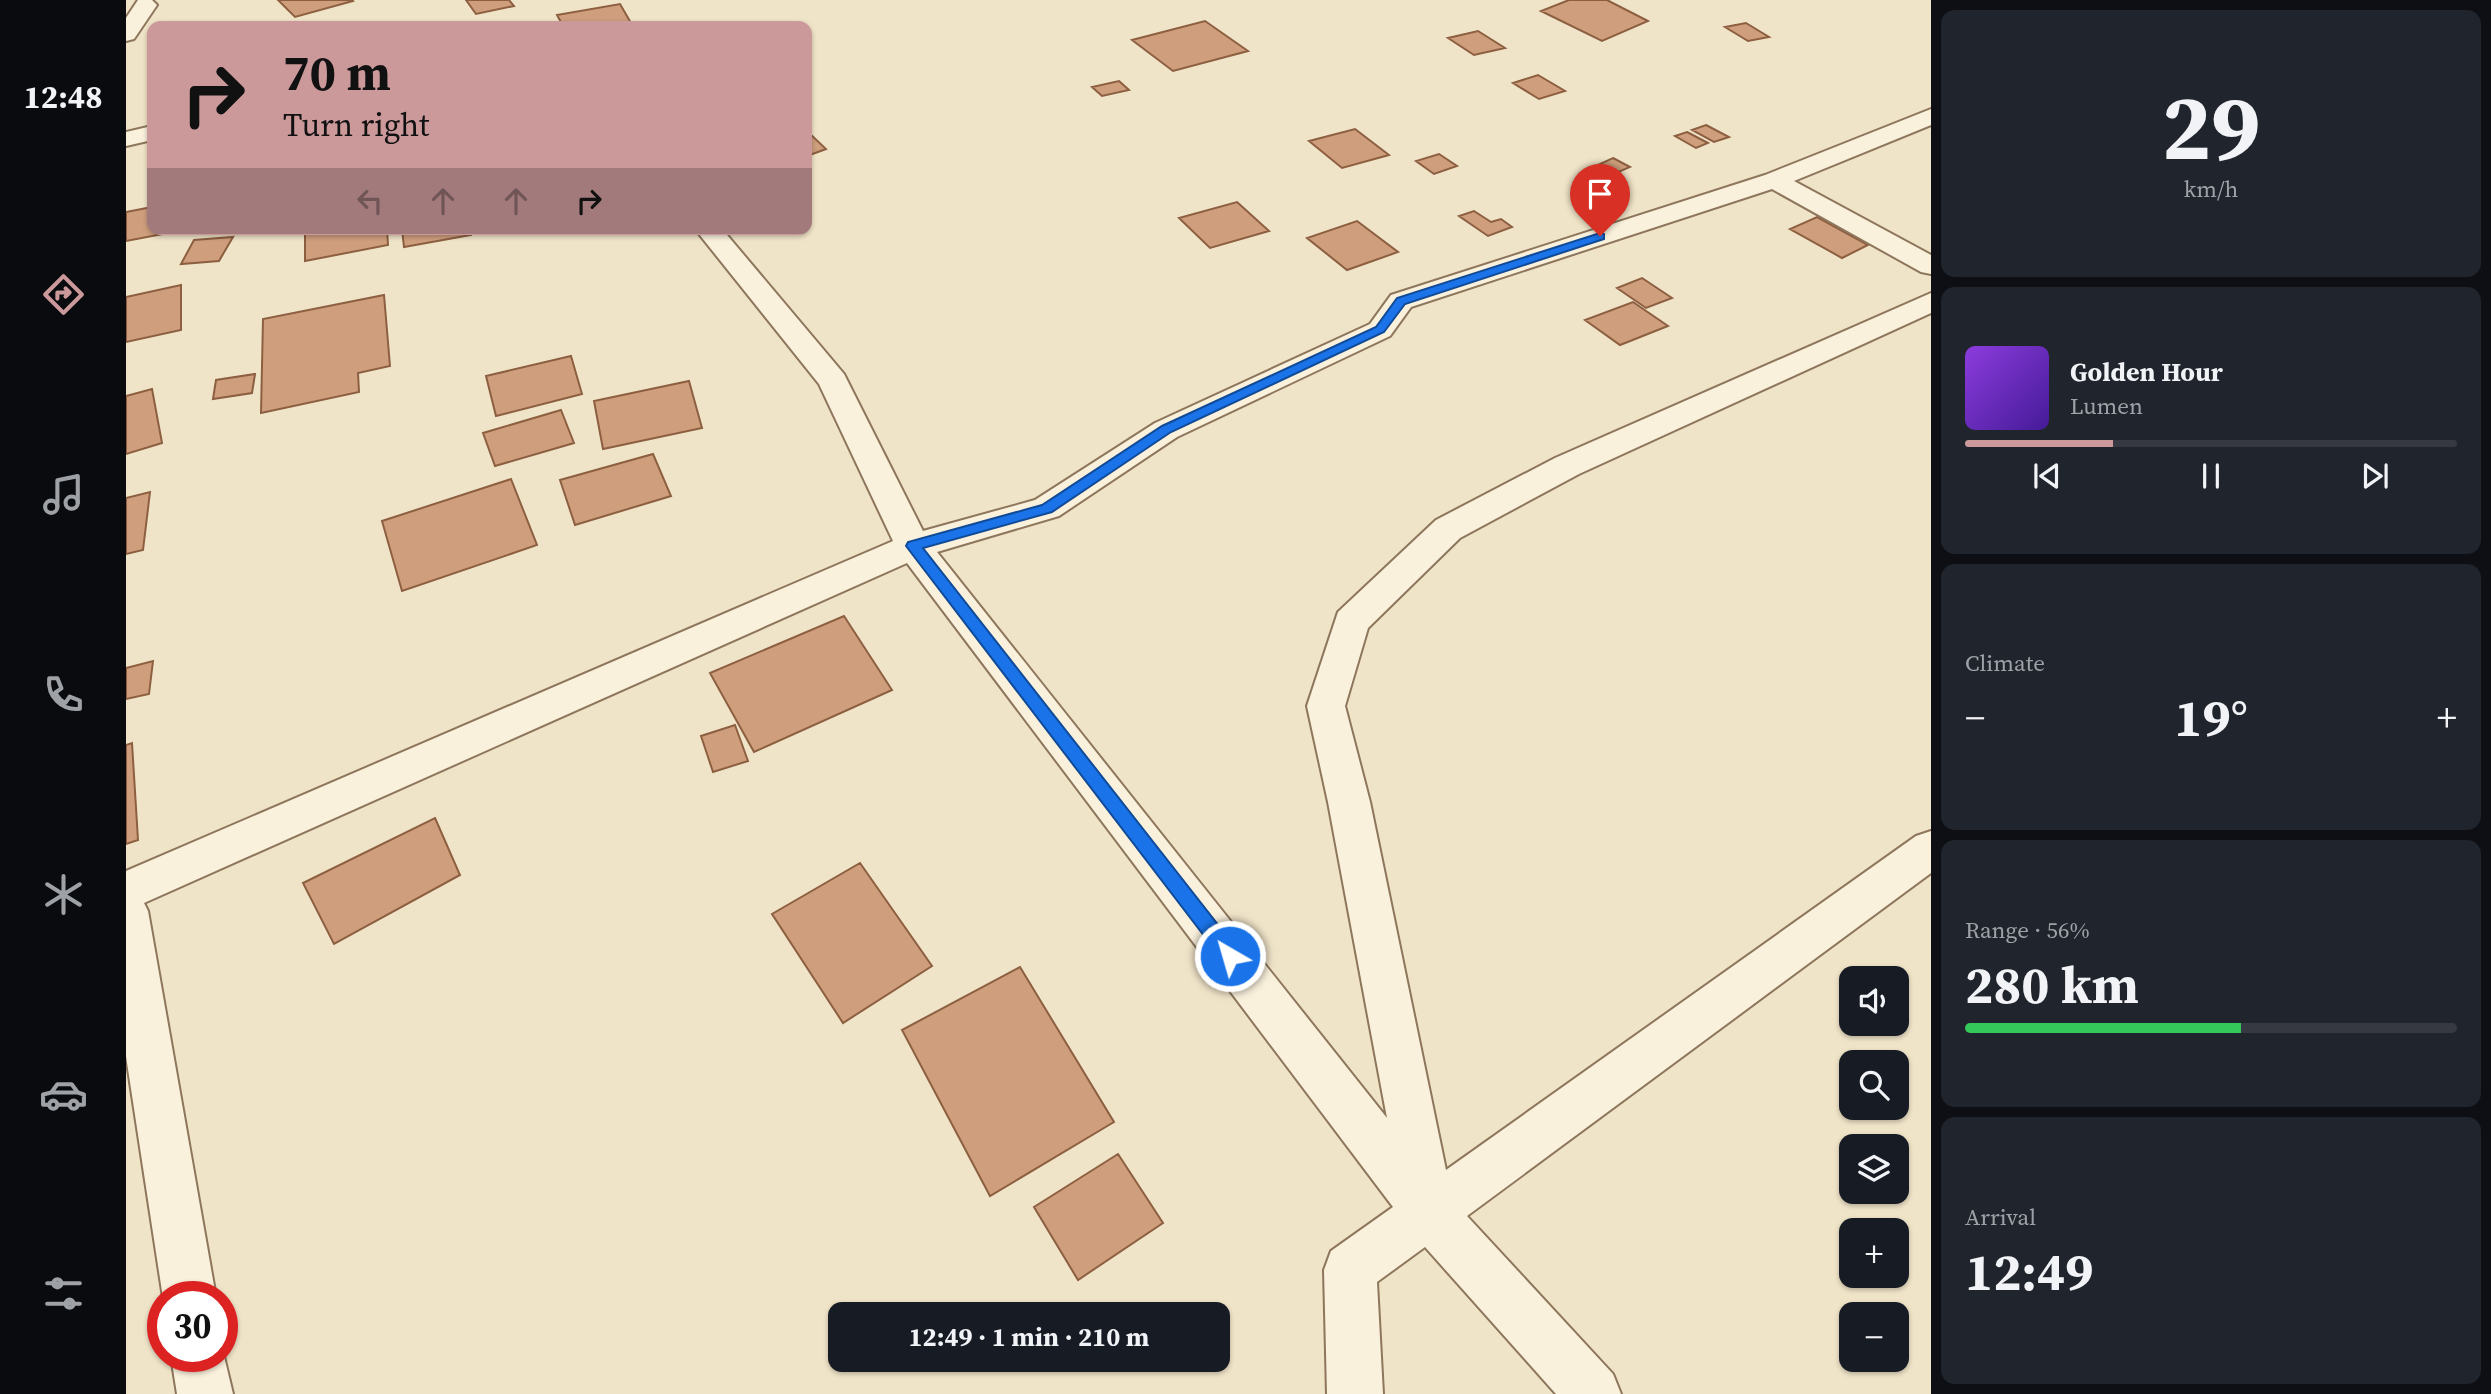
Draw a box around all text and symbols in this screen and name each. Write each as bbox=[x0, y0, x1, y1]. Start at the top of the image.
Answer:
text: 70 m bbox=[283, 39, 391, 106]
icon: right bbox=[168, 49, 259, 140]
text: 29 bbox=[2162, 65, 2260, 189]
text: 12:48 bbox=[24, 75, 102, 119]
text: Turn right bbox=[283, 103, 429, 147]
pin bbox=[1570, 164, 1630, 236]
text: km/h bbox=[2184, 173, 2238, 205]
icon: arrive bbox=[1581, 175, 1619, 213]
icon: left bbox=[351, 182, 389, 220]
icon: ahead bbox=[424, 182, 462, 220]
icon: ahead bbox=[497, 182, 535, 220]
icon: right bbox=[570, 182, 608, 220]
icon: directions bbox=[39, 270, 88, 319]
text: Golden Hour bbox=[2070, 354, 2223, 390]
text: Lumen bbox=[2070, 390, 2143, 422]
icon: previous bbox=[2028, 457, 2066, 495]
icon: pause bbox=[2192, 457, 2230, 495]
icon: next bbox=[2356, 457, 2394, 495]
icon: music bbox=[39, 470, 88, 519]
text: Climate bbox=[1965, 647, 2045, 679]
icon: phone bbox=[39, 670, 88, 719]
text: 19° bbox=[2174, 682, 2248, 753]
text: − bbox=[1965, 692, 1985, 744]
text: + bbox=[2437, 692, 2457, 744]
icon: climate bbox=[39, 870, 88, 919]
text: Range · 56% bbox=[1965, 914, 2090, 946]
position arrow bbox=[1193, 919, 1267, 993]
text: 280 km bbox=[1965, 949, 2139, 1020]
map controls bbox=[1839, 966, 1909, 1372]
button: sound bbox=[1839, 966, 1909, 1036]
button: search bbox=[1839, 1050, 1909, 1120]
icon: car bbox=[39, 1070, 88, 1119]
button: layers bbox=[1839, 1134, 1909, 1204]
text: Arrival bbox=[1965, 1201, 2036, 1233]
button: + bbox=[1839, 1218, 1909, 1288]
text: 12:49 bbox=[1965, 1236, 2093, 1307]
icon: filters bbox=[39, 1269, 88, 1318]
speed limit sign: 30 bbox=[147, 1281, 238, 1372]
button: − bbox=[1839, 1302, 1909, 1372]
text: 12:49 · 1 min · 210 m bbox=[909, 1319, 1149, 1355]

